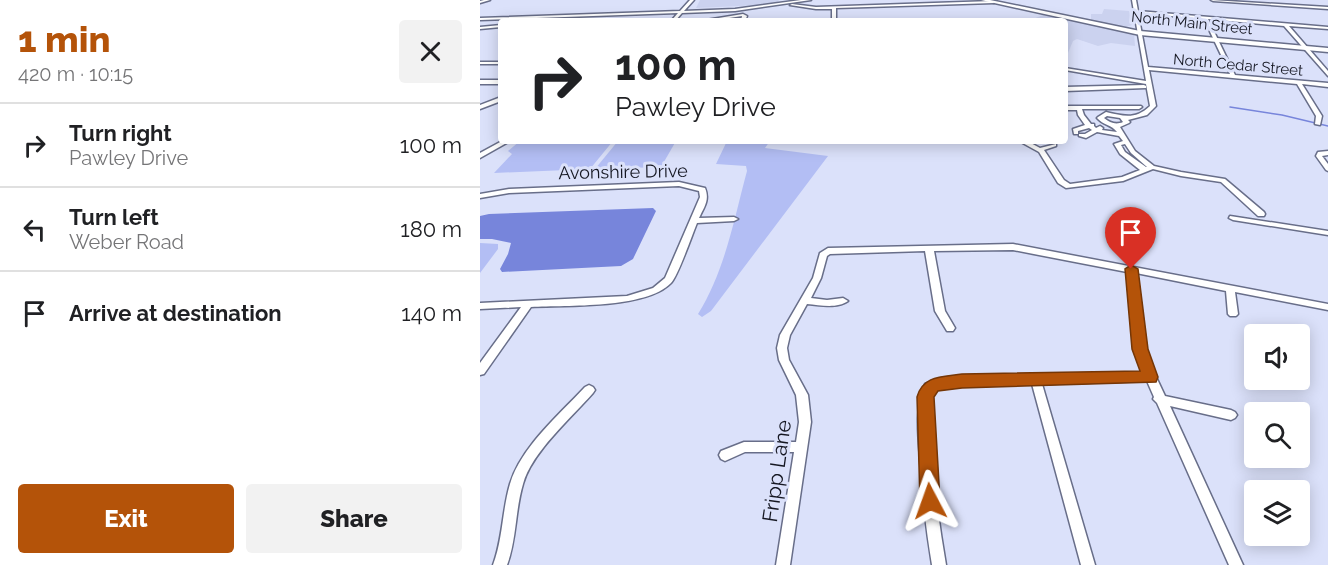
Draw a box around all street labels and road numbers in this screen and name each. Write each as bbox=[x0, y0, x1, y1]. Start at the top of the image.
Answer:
street label: North Main Street bbox=[1130, 8, 1254, 38]
street label: North Cedar Street bbox=[1172, 50, 1304, 80]
street label: Avonshire Drive bbox=[558, 160, 688, 183]
street label: Fripp Lane bbox=[757, 418, 796, 524]

